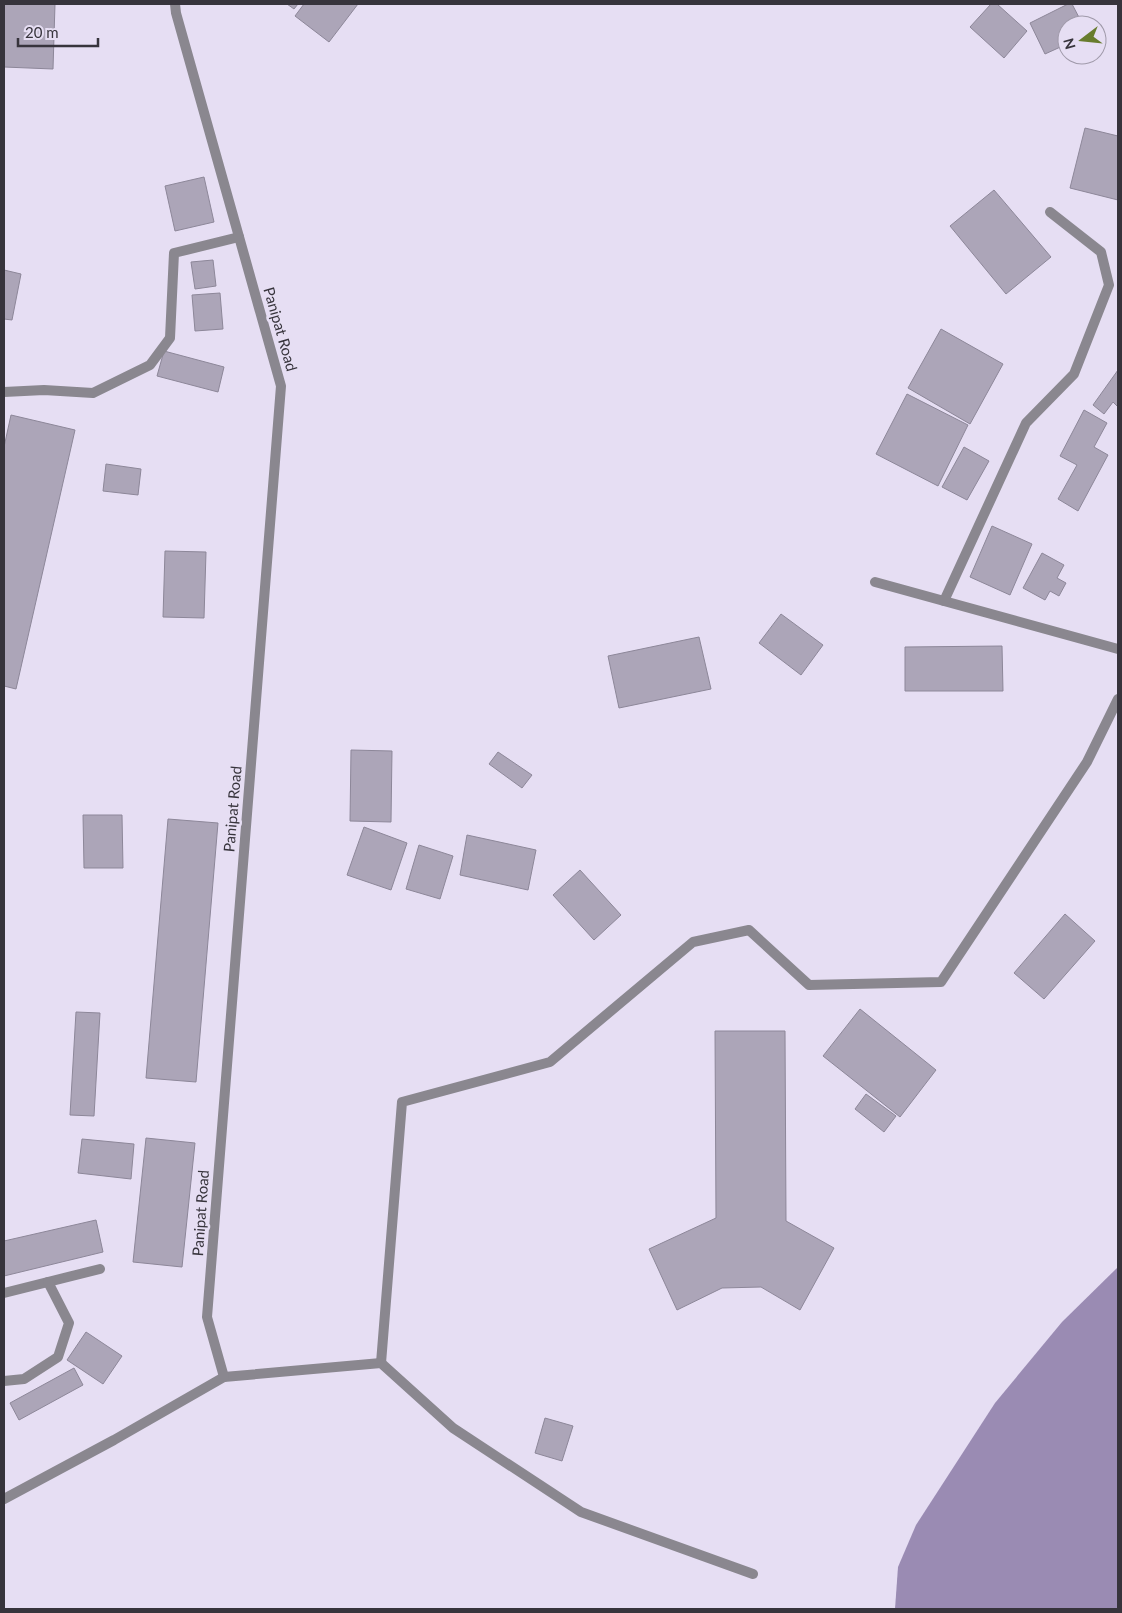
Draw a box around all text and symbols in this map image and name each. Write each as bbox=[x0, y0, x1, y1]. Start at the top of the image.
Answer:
scale bar bbox=[18, 15, 98, 47]
north arrow bbox=[1057, 15, 1107, 65]
text: 20 m bbox=[25, 23, 59, 41]
text: N bbox=[1059, 36, 1079, 51]
street label: Panipat Road bbox=[260, 285, 302, 373]
street label: Panipat Road bbox=[219, 765, 245, 853]
street label: Panipat Road bbox=[188, 1169, 212, 1257]

